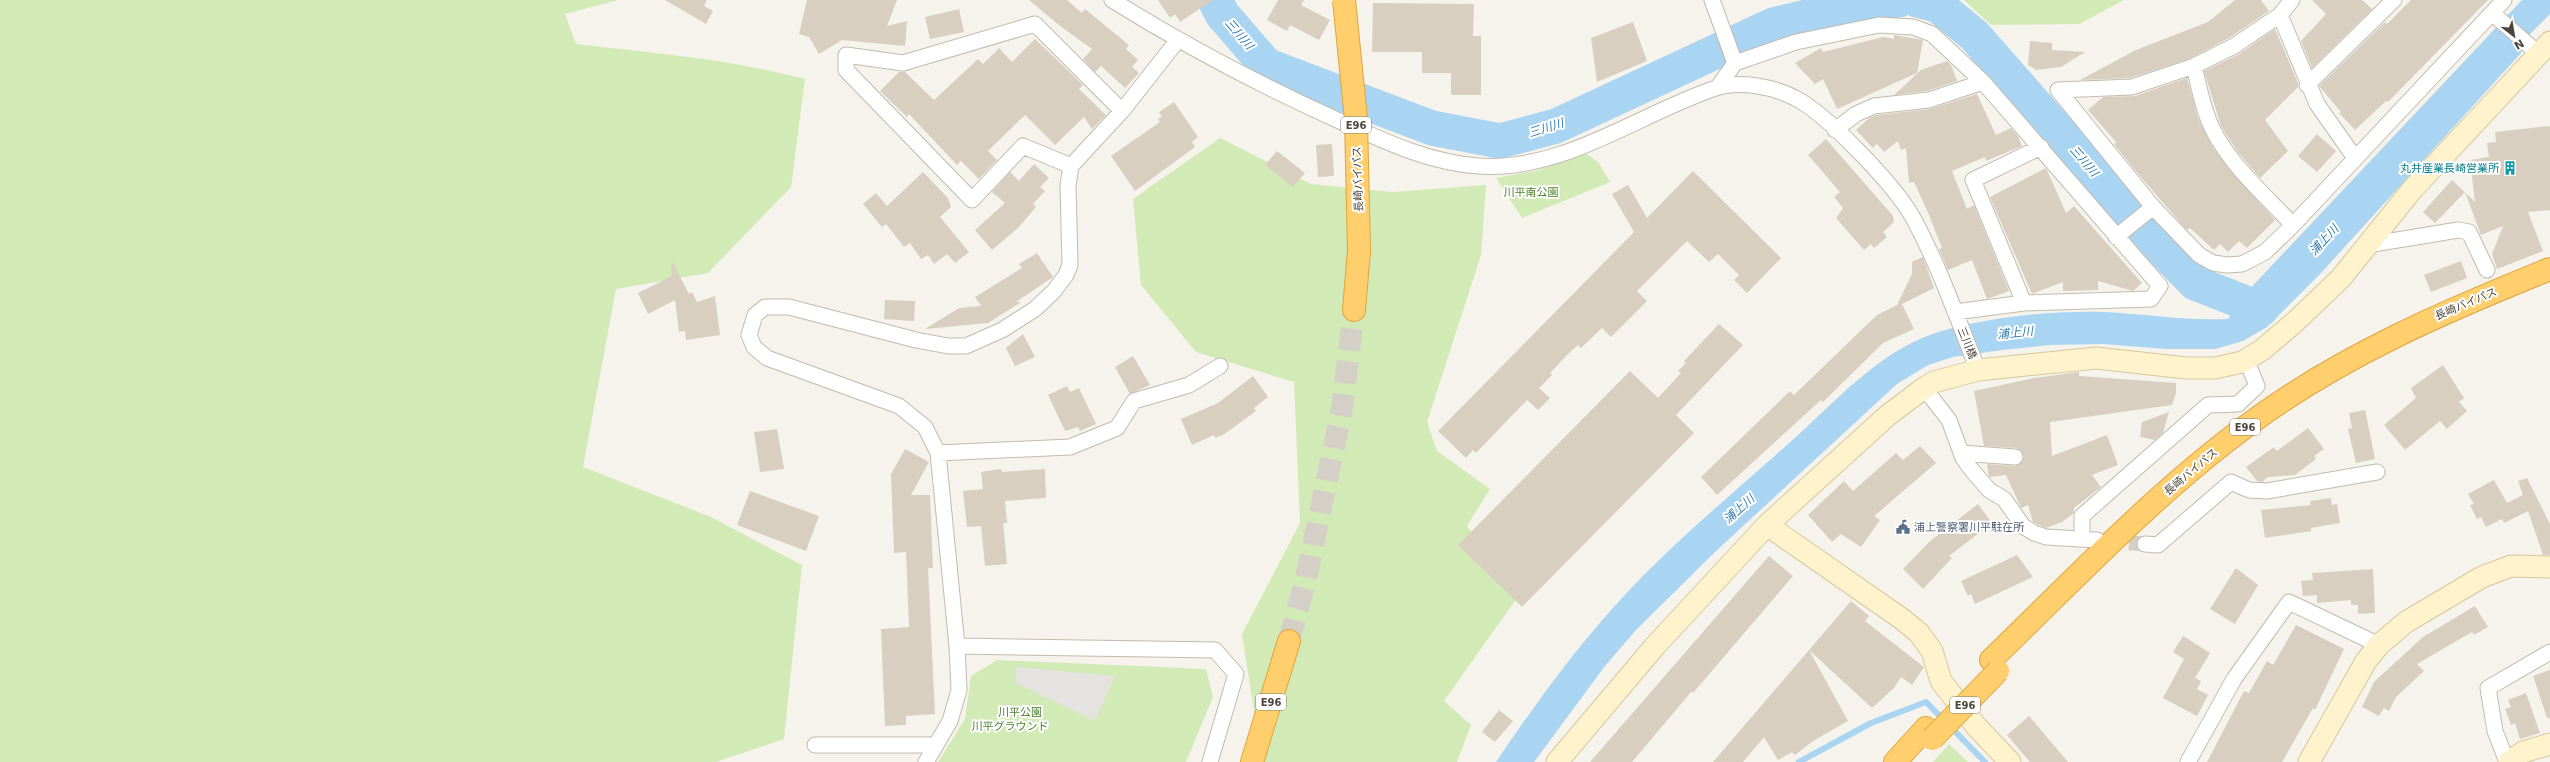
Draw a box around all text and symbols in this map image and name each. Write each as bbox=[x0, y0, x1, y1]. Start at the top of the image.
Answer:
water label: 三川川 bbox=[1222, 16, 1257, 54]
north arrow bbox=[2494, 16, 2534, 56]
text: N bbox=[2512, 36, 2526, 52]
water label: 三川川 bbox=[1527, 115, 1567, 140]
road number: E96 bbox=[1341, 117, 1371, 133]
water label: 三川川 bbox=[2067, 143, 2102, 181]
street label: 長崎バイパス bbox=[1350, 146, 1366, 212]
building icon: 丸井産業長崎営業所 bbox=[2502, 160, 2518, 176]
place label: 丸井産業長崎営業所 bbox=[2400, 162, 2500, 175]
park label: 川平南公園 bbox=[1504, 186, 1559, 199]
water label: 浦上川 bbox=[2307, 221, 2343, 258]
street label: 長崎バイパス bbox=[2433, 285, 2499, 323]
water label: 浦上川 bbox=[1996, 324, 2036, 342]
street label: 三川橋 bbox=[1955, 325, 1979, 361]
road number: E96 bbox=[2230, 419, 2260, 435]
street label: 長崎バイパス bbox=[2162, 446, 2220, 498]
water label: 浦上川 bbox=[1721, 490, 1759, 526]
public building icon: 浦上警察署川平駐在所 bbox=[1895, 519, 1911, 535]
place label: 浦上警察署川平駐在所 bbox=[1914, 521, 2025, 534]
road number: E96 bbox=[1256, 694, 1286, 710]
road number: E96 bbox=[1950, 697, 1980, 713]
park label: 川平公園 bbox=[998, 706, 1042, 719]
park label: 川平グラウンド bbox=[972, 720, 1049, 733]

